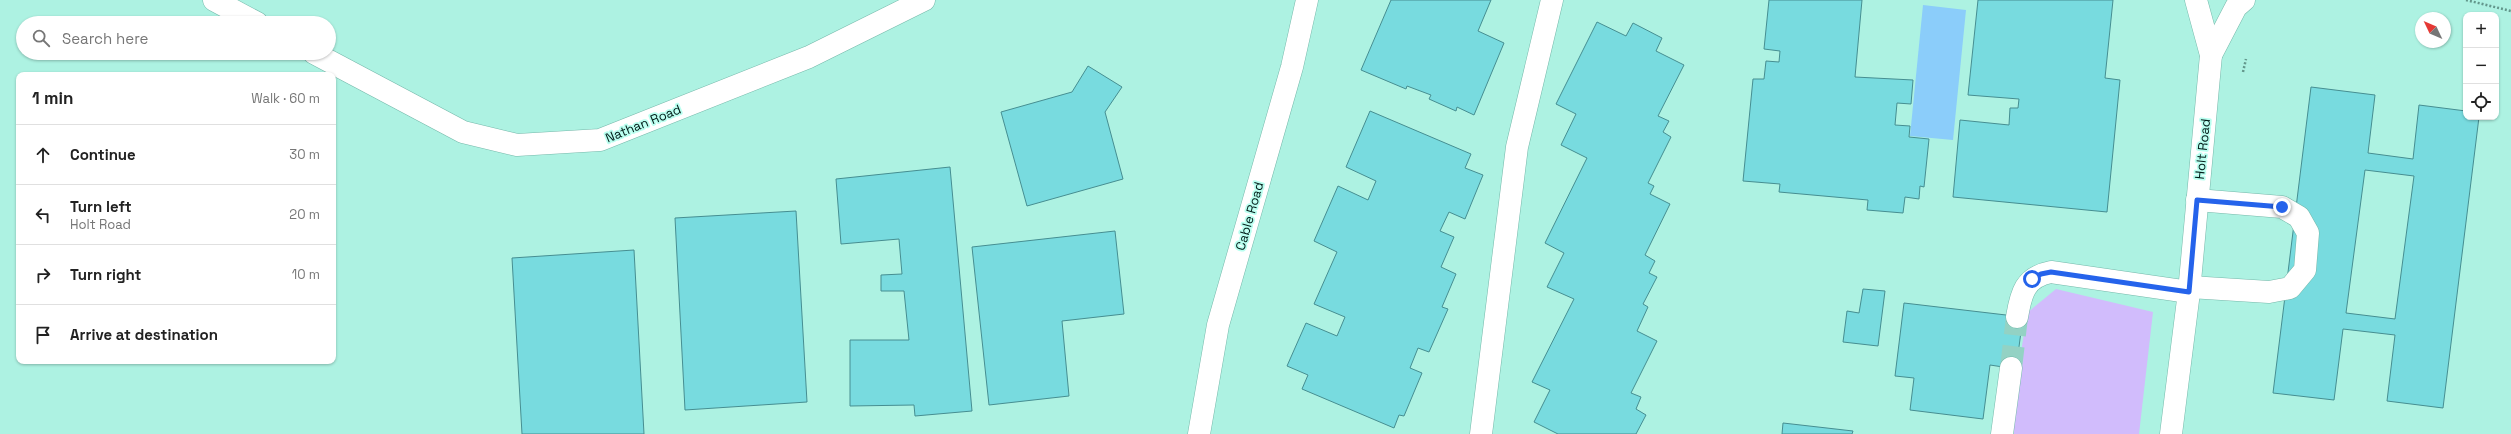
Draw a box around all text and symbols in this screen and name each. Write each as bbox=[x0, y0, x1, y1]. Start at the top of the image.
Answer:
north arrow bbox=[2415, 12, 2451, 48]
map controls bbox=[2463, 12, 2499, 120]
button: + bbox=[2463, 12, 2499, 48]
search box bbox=[16, 16, 336, 60]
icon: search bbox=[30, 27, 52, 49]
text: Search here bbox=[62, 29, 148, 48]
button: − bbox=[2463, 48, 2499, 84]
button: locate bbox=[2463, 84, 2499, 120]
text: 1 min bbox=[32, 87, 74, 109]
text: Walk · 60 m bbox=[251, 90, 320, 107]
street label: Nathan Road bbox=[603, 101, 684, 146]
street label: Holt Road bbox=[2191, 118, 2214, 180]
icon: ahead bbox=[32, 144, 54, 166]
text: Continue bbox=[70, 145, 136, 164]
text: 30 m bbox=[289, 146, 320, 163]
street label: Cable Road bbox=[1232, 180, 1267, 252]
text: Turn left bbox=[70, 197, 132, 216]
route end bbox=[2273, 198, 2291, 216]
icon: left bbox=[32, 204, 54, 226]
text: 20 m bbox=[289, 206, 320, 223]
text: Holt Road bbox=[70, 216, 131, 233]
icon: right bbox=[32, 264, 54, 286]
text: Turn right bbox=[70, 265, 141, 284]
text: 10 m bbox=[292, 266, 320, 283]
route start bbox=[2023, 270, 2041, 288]
icon: arrive bbox=[32, 324, 54, 346]
text: Arrive at destination bbox=[70, 325, 218, 344]

